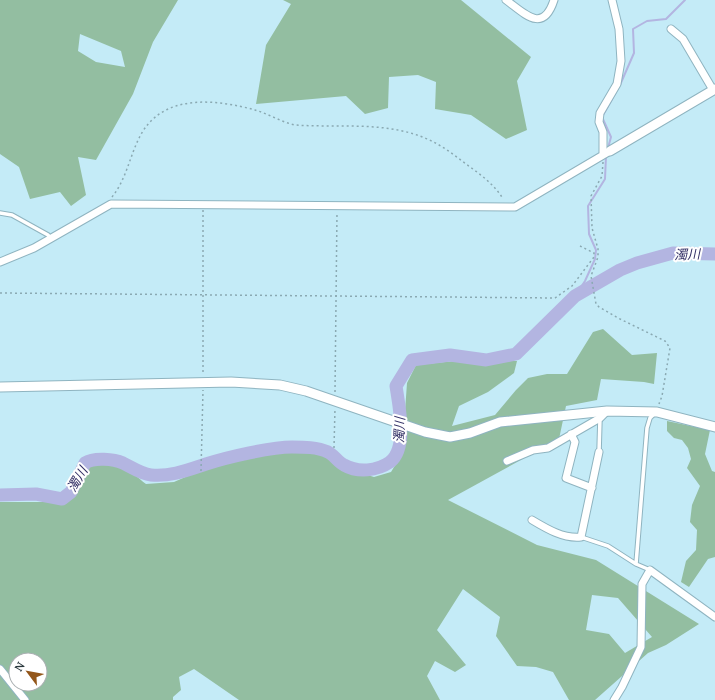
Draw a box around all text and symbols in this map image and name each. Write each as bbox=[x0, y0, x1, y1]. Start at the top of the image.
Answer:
water label: 濁川 bbox=[674, 244, 702, 263]
water label: 濁川 bbox=[390, 415, 409, 443]
water label: 濁川 bbox=[63, 462, 92, 495]
north arrow bbox=[8, 652, 48, 692]
text: N bbox=[11, 659, 28, 674]

